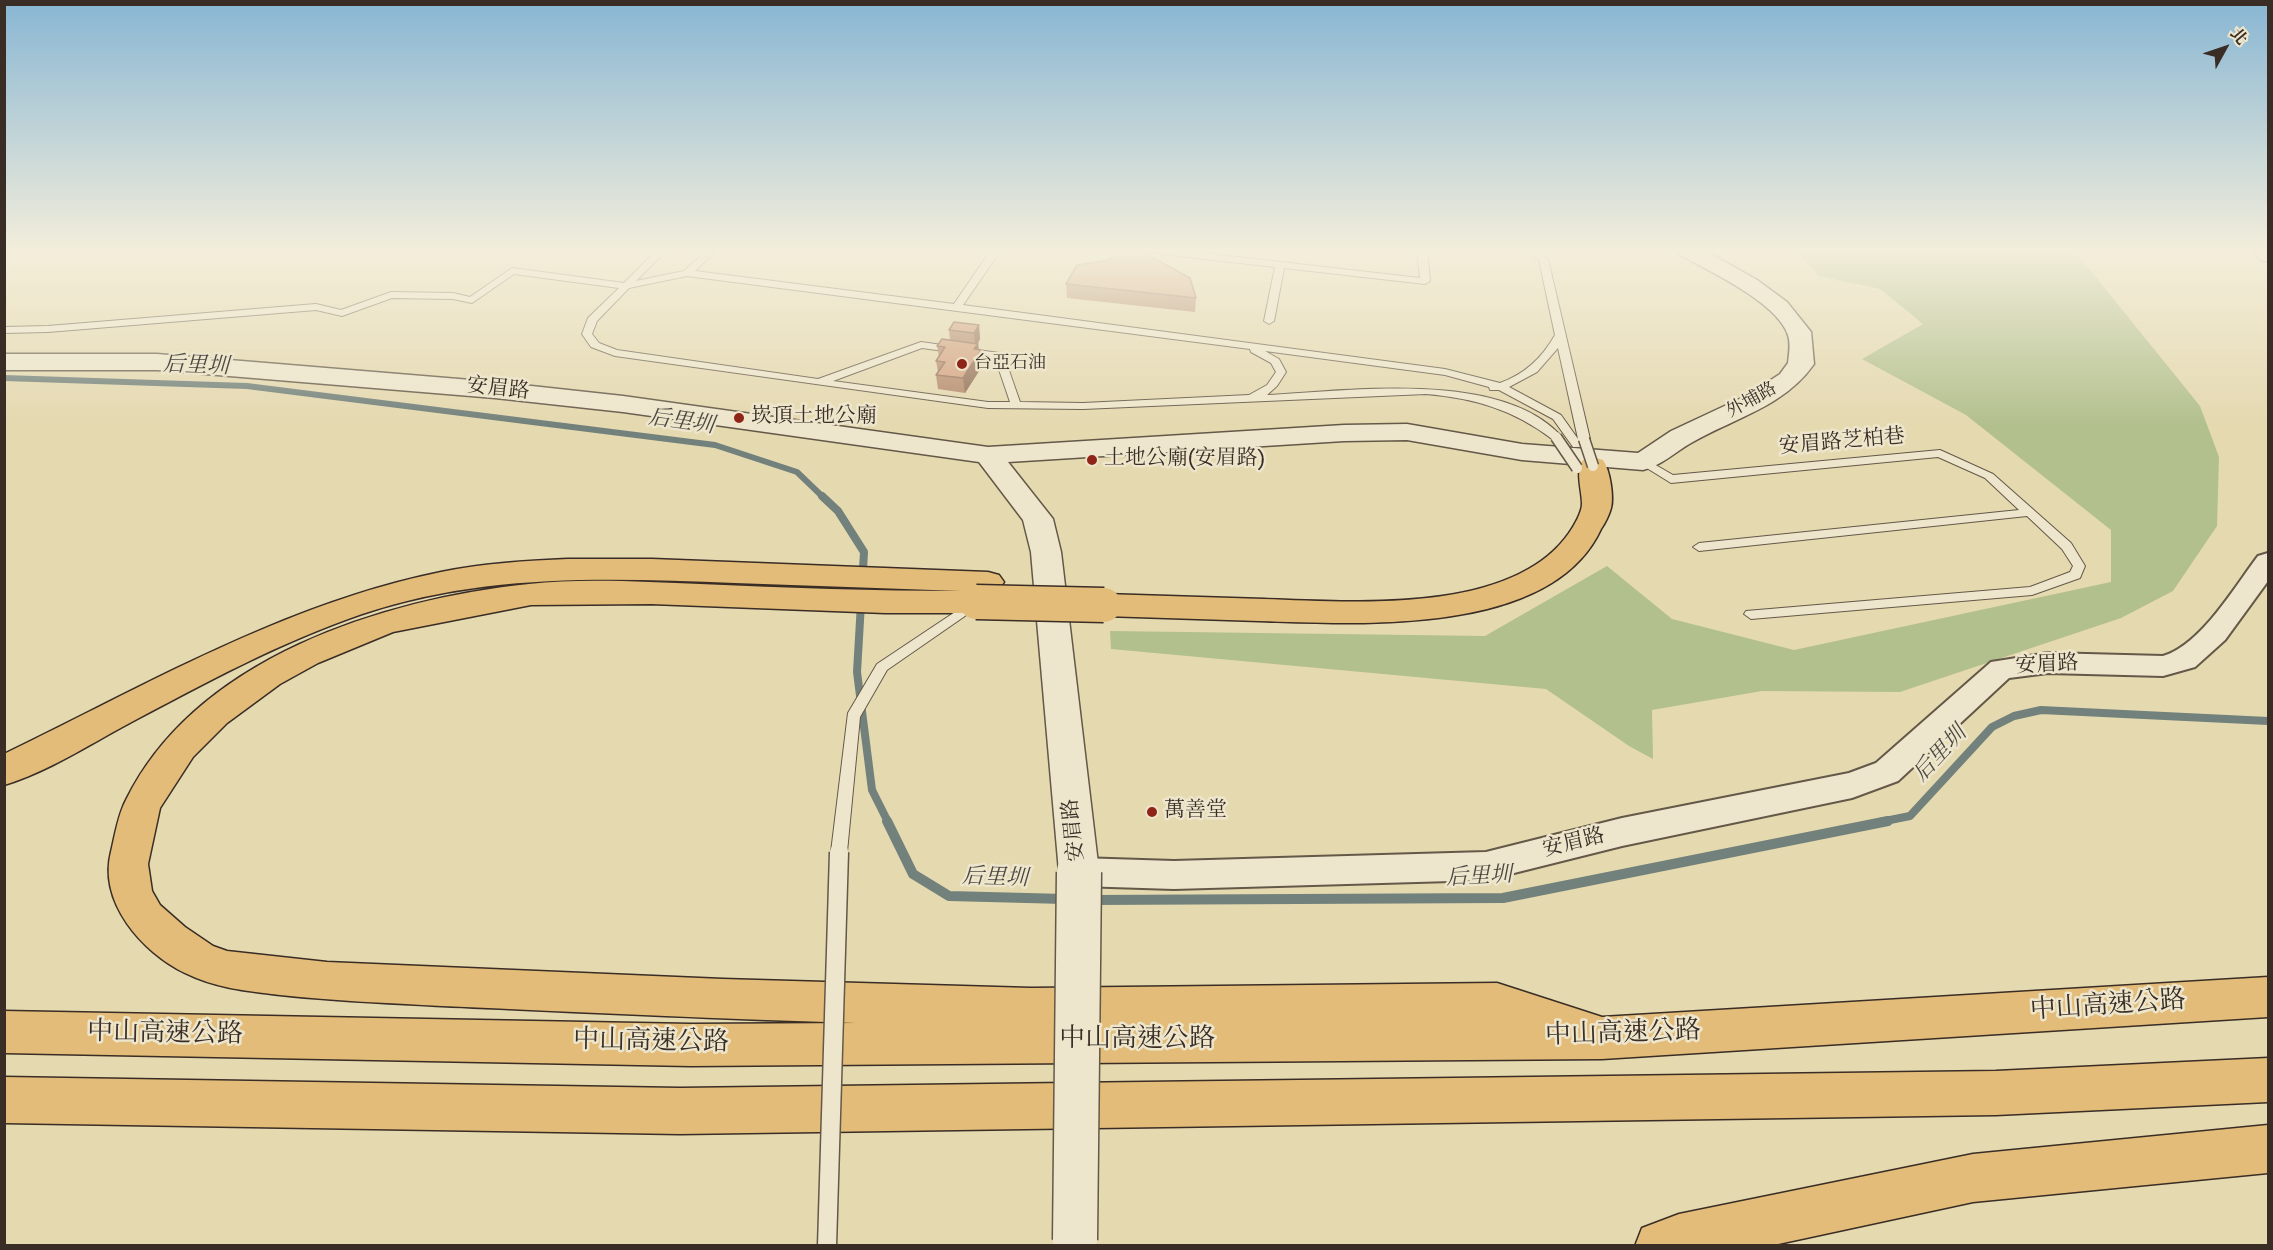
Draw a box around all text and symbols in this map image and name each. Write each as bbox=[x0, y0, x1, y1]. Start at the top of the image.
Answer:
north arrow bbox=[2195, 18, 2255, 78]
text: 北 bbox=[2226, 24, 2252, 49]
water label: 后里圳 bbox=[163, 353, 229, 381]
place label: 台亞石油 bbox=[974, 353, 1046, 375]
marker: 台亞石油 bbox=[955, 357, 969, 371]
street label: 安眉路 bbox=[465, 374, 531, 406]
street label: 外埔路 bbox=[1723, 378, 1781, 424]
water label: 后里圳 bbox=[646, 405, 716, 441]
place label: 崁頂土地公廟 bbox=[751, 405, 877, 431]
marker: 崁頂土地公廟 bbox=[732, 411, 746, 425]
street label: 安眉路芝柏巷 bbox=[1778, 425, 1906, 461]
place label: 土地公廟(安眉路) bbox=[1104, 447, 1265, 473]
marker: 土地公廟(安眉路) bbox=[1085, 453, 1099, 467]
street label: 安眉路 bbox=[2015, 652, 2079, 680]
water label: 后里圳 bbox=[1909, 722, 1973, 788]
street label: 安眉路 bbox=[1059, 797, 1091, 863]
place label: 萬善堂 bbox=[1164, 799, 1227, 825]
marker: 萬善堂 bbox=[1145, 805, 1159, 819]
street label: 安眉路 bbox=[1540, 824, 1608, 864]
water label: 后里圳 bbox=[1445, 863, 1513, 893]
water label: 后里圳 bbox=[962, 865, 1028, 893]
street label: 中山高速公路 bbox=[2029, 986, 2187, 1028]
street label: 中山高速公路 bbox=[1545, 1017, 1701, 1053]
street label: 中山高速公路 bbox=[87, 1018, 243, 1052]
street label: 中山高速公路 bbox=[1059, 1025, 1215, 1057]
street label: 中山高速公路 bbox=[573, 1026, 729, 1060]

